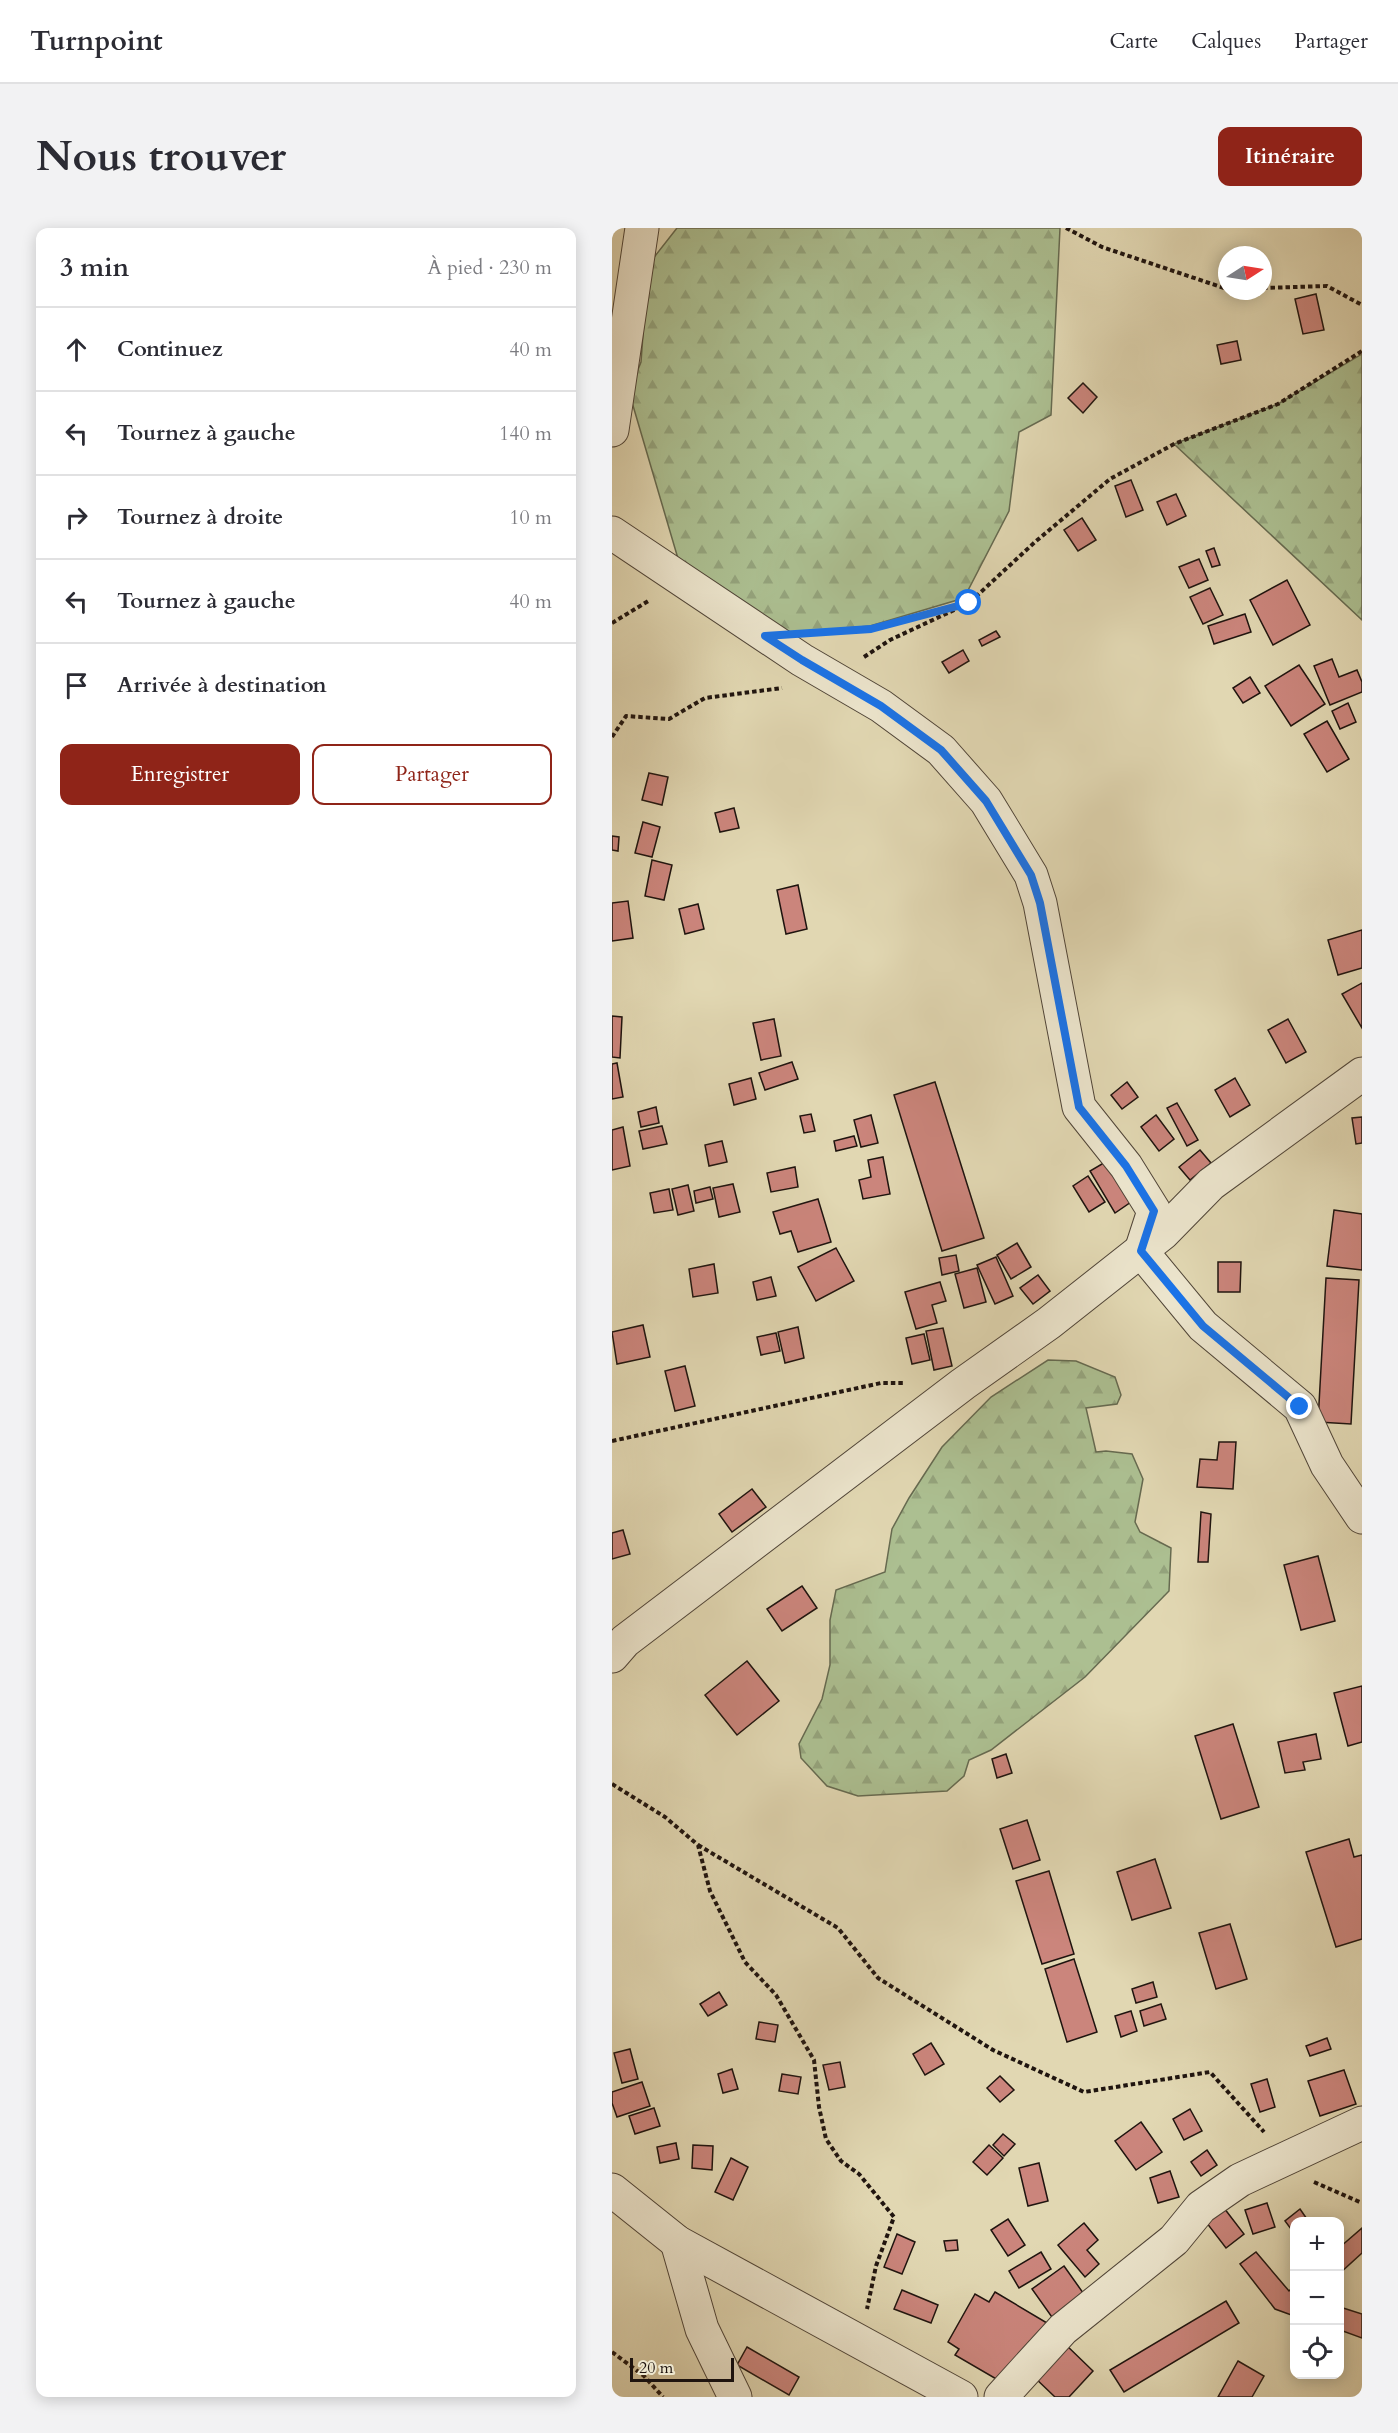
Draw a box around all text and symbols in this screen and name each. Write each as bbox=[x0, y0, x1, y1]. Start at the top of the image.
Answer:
text: Turnpoint bbox=[30, 22, 163, 60]
text: Carte bbox=[1109, 27, 1158, 56]
text: Calques bbox=[1191, 27, 1261, 56]
text: Partager bbox=[1294, 27, 1368, 56]
button: Itinéraire bbox=[1218, 127, 1362, 186]
text: Nous trouver bbox=[36, 128, 286, 185]
north arrow bbox=[1218, 246, 1272, 300]
text: 3 min bbox=[60, 250, 129, 285]
text: À pied · 230 m bbox=[428, 254, 552, 281]
icon: ahead bbox=[60, 333, 93, 366]
text: Continuez bbox=[117, 334, 223, 364]
text: 40 m bbox=[509, 336, 552, 363]
icon: left bbox=[60, 417, 93, 450]
text: Tournez à gauche bbox=[117, 418, 296, 448]
text: 140 m bbox=[499, 420, 552, 447]
icon: right bbox=[60, 501, 93, 534]
text: Tournez à droite bbox=[117, 502, 283, 532]
text: 10 m bbox=[509, 504, 552, 531]
icon: left bbox=[60, 585, 93, 618]
text: Tournez à gauche bbox=[117, 586, 296, 616]
text: 40 m bbox=[509, 588, 552, 615]
route start bbox=[955, 589, 981, 615]
icon: arrive bbox=[60, 669, 93, 702]
text: Arrivée à destination bbox=[117, 670, 327, 700]
button: Enregistrer bbox=[60, 744, 300, 805]
button: Partager bbox=[312, 744, 552, 805]
route end bbox=[1286, 1393, 1312, 1419]
map controls bbox=[1290, 2217, 1344, 2379]
button: + bbox=[1290, 2217, 1344, 2271]
button: − bbox=[1290, 2271, 1344, 2325]
button: locate bbox=[1290, 2325, 1344, 2379]
scale bar bbox=[630, 2355, 734, 2382]
text: 20 m bbox=[639, 2357, 673, 2379]

